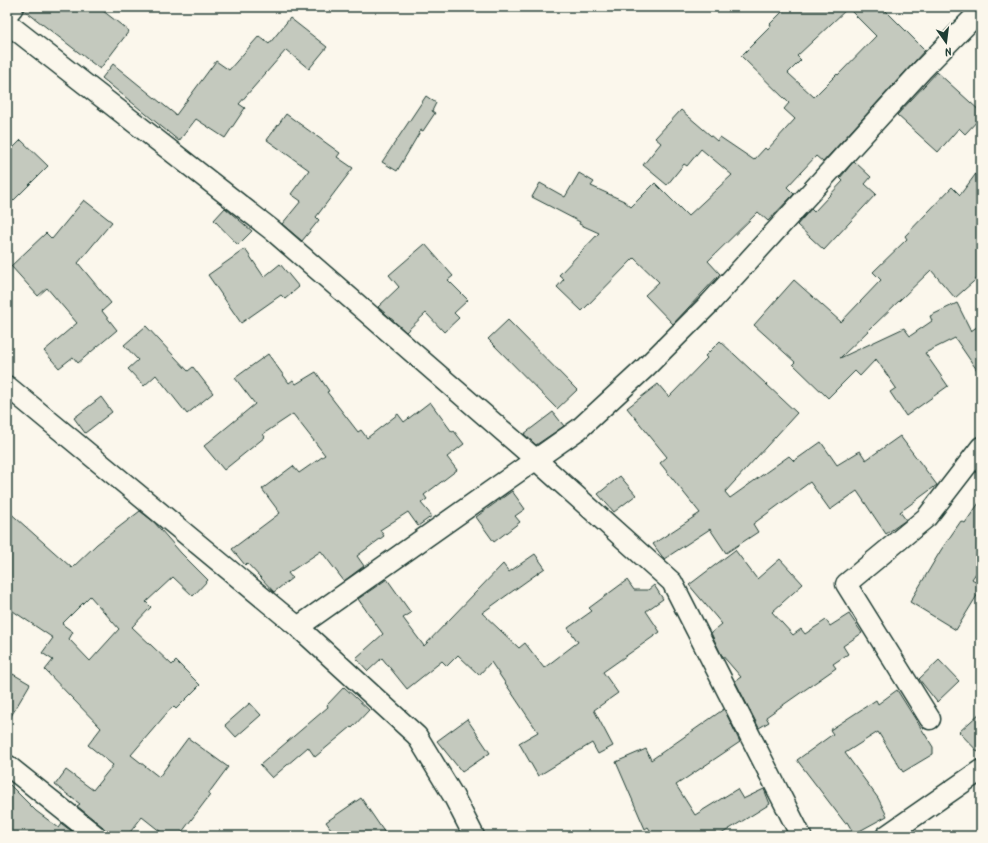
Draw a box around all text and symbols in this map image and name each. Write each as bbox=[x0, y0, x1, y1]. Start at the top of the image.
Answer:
north arrow bbox=[926, 22, 966, 62]
text: N bbox=[943, 41, 954, 60]

